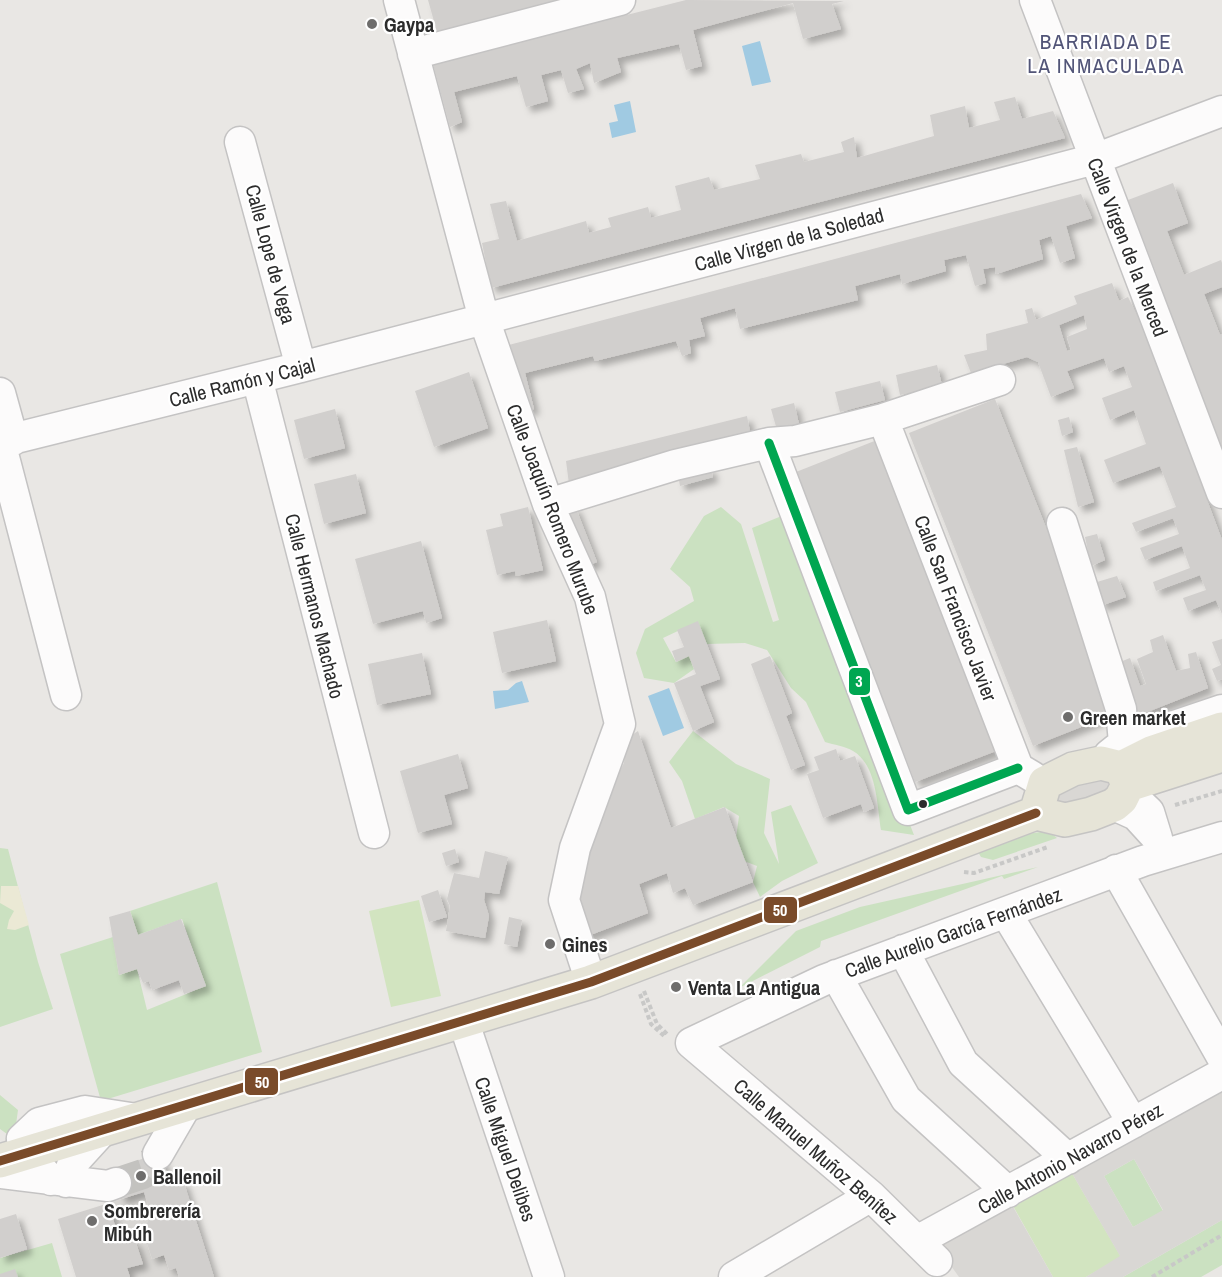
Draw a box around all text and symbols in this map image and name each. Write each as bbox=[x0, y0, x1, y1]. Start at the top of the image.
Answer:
place label: Gaypa bbox=[384, 11, 434, 38]
marker: Gaypa bbox=[365, 17, 379, 31]
district label: BARRIADA DE LA INMACULADA bbox=[1027, 27, 1185, 80]
street label: Calle Virgen de la Merced bbox=[1081, 154, 1175, 340]
street label: Calle Lope de Vega bbox=[239, 181, 303, 327]
street label: Calle Virgen de la Soledad bbox=[691, 201, 887, 277]
street label: Calle Ramón y Cajal bbox=[166, 351, 318, 413]
street label: Calle Joaquín Romero Murube bbox=[500, 400, 606, 618]
street label: Calle Hermanos Machado bbox=[279, 511, 351, 701]
street label: Calle San Francisco Javier bbox=[908, 511, 1004, 705]
line badge: 3 bbox=[848, 667, 871, 696]
text: 3 bbox=[855, 670, 863, 692]
place label: Green market bbox=[1080, 704, 1186, 731]
marker: Green market bbox=[1061, 710, 1075, 724]
unlabelled marker bbox=[917, 798, 929, 810]
street label: Calle Aurelio García Fernández bbox=[841, 880, 1065, 984]
line badge: 50 bbox=[763, 896, 798, 924]
text: 50 bbox=[773, 899, 787, 921]
place label: Gines bbox=[562, 931, 608, 958]
marker: Gines bbox=[543, 937, 557, 951]
place label: Venta La Antigua bbox=[688, 974, 820, 1001]
marker: Venta La Antigua bbox=[669, 980, 683, 994]
line badge: 50 bbox=[244, 1067, 279, 1096]
text: 50 bbox=[255, 1071, 269, 1093]
street label: Calle Manuel Muñoz Benítez bbox=[728, 1072, 904, 1230]
street label: Calle Miguel Delibes bbox=[469, 1073, 543, 1225]
street label: Calle Antonio Navarro Pérez bbox=[973, 1096, 1167, 1220]
place label: Ballenoil bbox=[153, 1163, 221, 1190]
marker: Ballenoil bbox=[134, 1169, 148, 1183]
place label: Sombrerería Mibúh bbox=[104, 1197, 201, 1247]
marker: Sombrerería Mibúh bbox=[85, 1214, 99, 1228]

